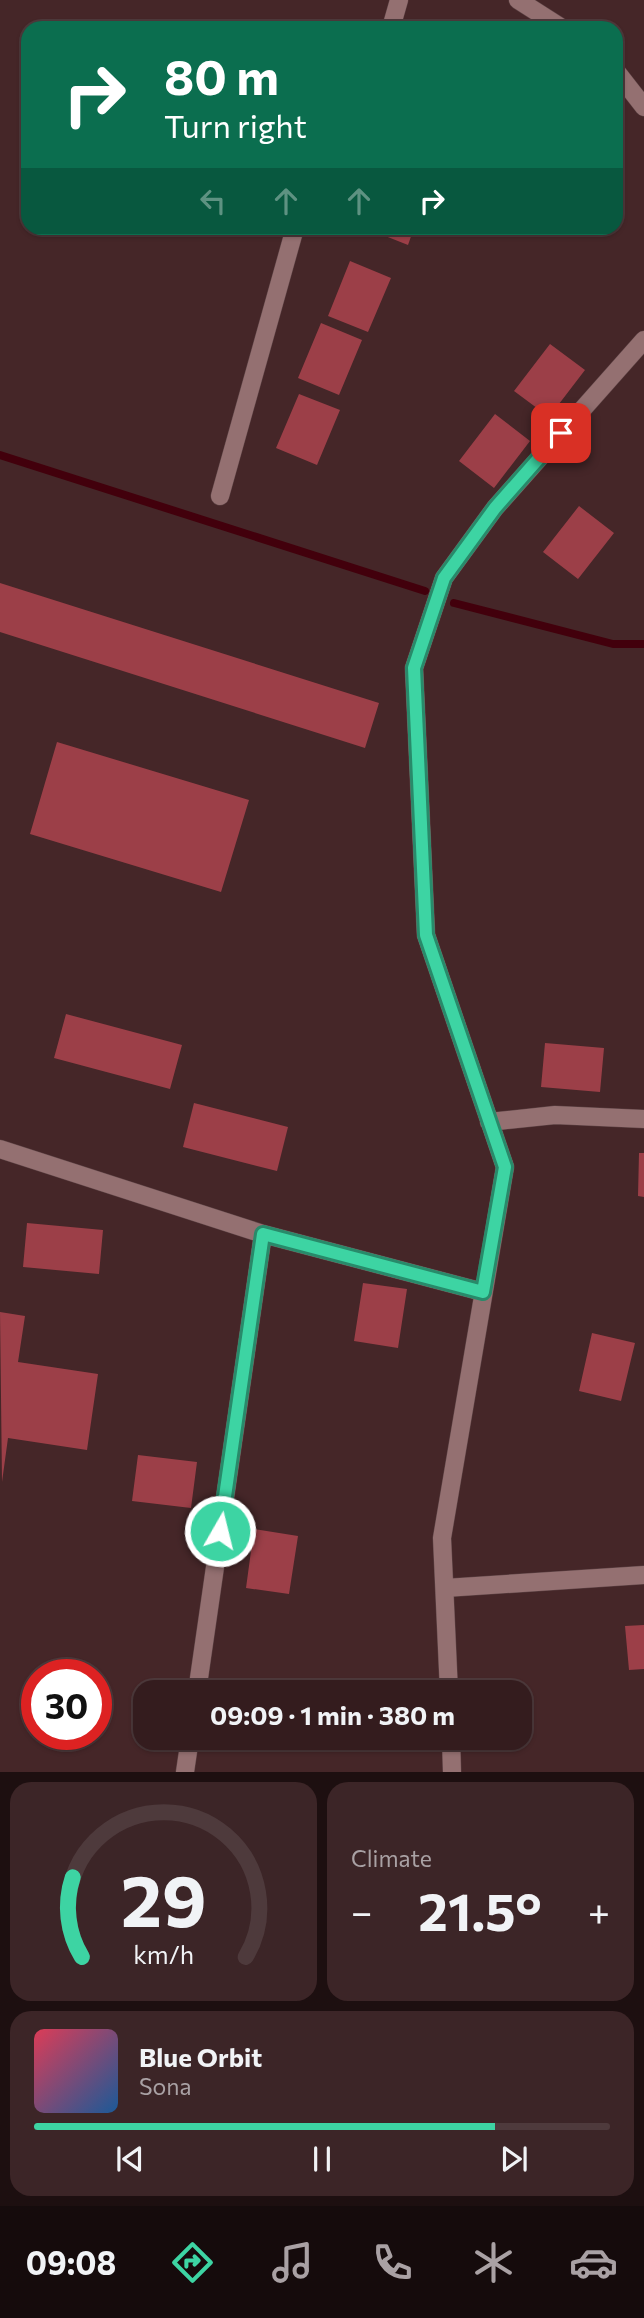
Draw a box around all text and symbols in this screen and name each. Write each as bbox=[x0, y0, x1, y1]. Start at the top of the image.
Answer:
text: 80 m bbox=[164, 45, 279, 105]
icon: right bbox=[49, 49, 140, 140]
text: Turn right bbox=[164, 105, 307, 145]
icon: left bbox=[194, 182, 232, 220]
icon: ahead bbox=[267, 182, 305, 220]
icon: ahead bbox=[340, 182, 378, 220]
icon: right bbox=[413, 182, 451, 220]
pin bbox=[531, 403, 591, 463]
icon: arrive bbox=[542, 414, 580, 452]
position arrow bbox=[183, 1494, 257, 1568]
speed limit sign: 30 bbox=[21, 1659, 112, 1750]
text: 09:09 · 1 min · 380 m bbox=[210, 1699, 455, 1730]
text: Climate bbox=[351, 1844, 432, 1872]
text: 29 bbox=[121, 1854, 206, 1943]
text: 21.5° bbox=[418, 1878, 542, 1942]
text: − bbox=[351, 1887, 373, 1934]
text: + bbox=[588, 1887, 610, 1934]
text: km/h bbox=[133, 1939, 194, 1969]
text: Blue Orbit bbox=[139, 2041, 262, 2072]
text: Sona bbox=[139, 2072, 191, 2100]
icon: previous bbox=[111, 2140, 149, 2178]
icon: pause bbox=[303, 2140, 341, 2178]
icon: next bbox=[495, 2140, 533, 2178]
icon: directions bbox=[168, 2238, 217, 2287]
icon: music bbox=[268, 2238, 317, 2287]
icon: phone bbox=[368, 2238, 417, 2287]
icon: climate bbox=[469, 2238, 518, 2287]
icon: car bbox=[569, 2238, 618, 2287]
text: 09:08 bbox=[26, 2242, 116, 2282]

